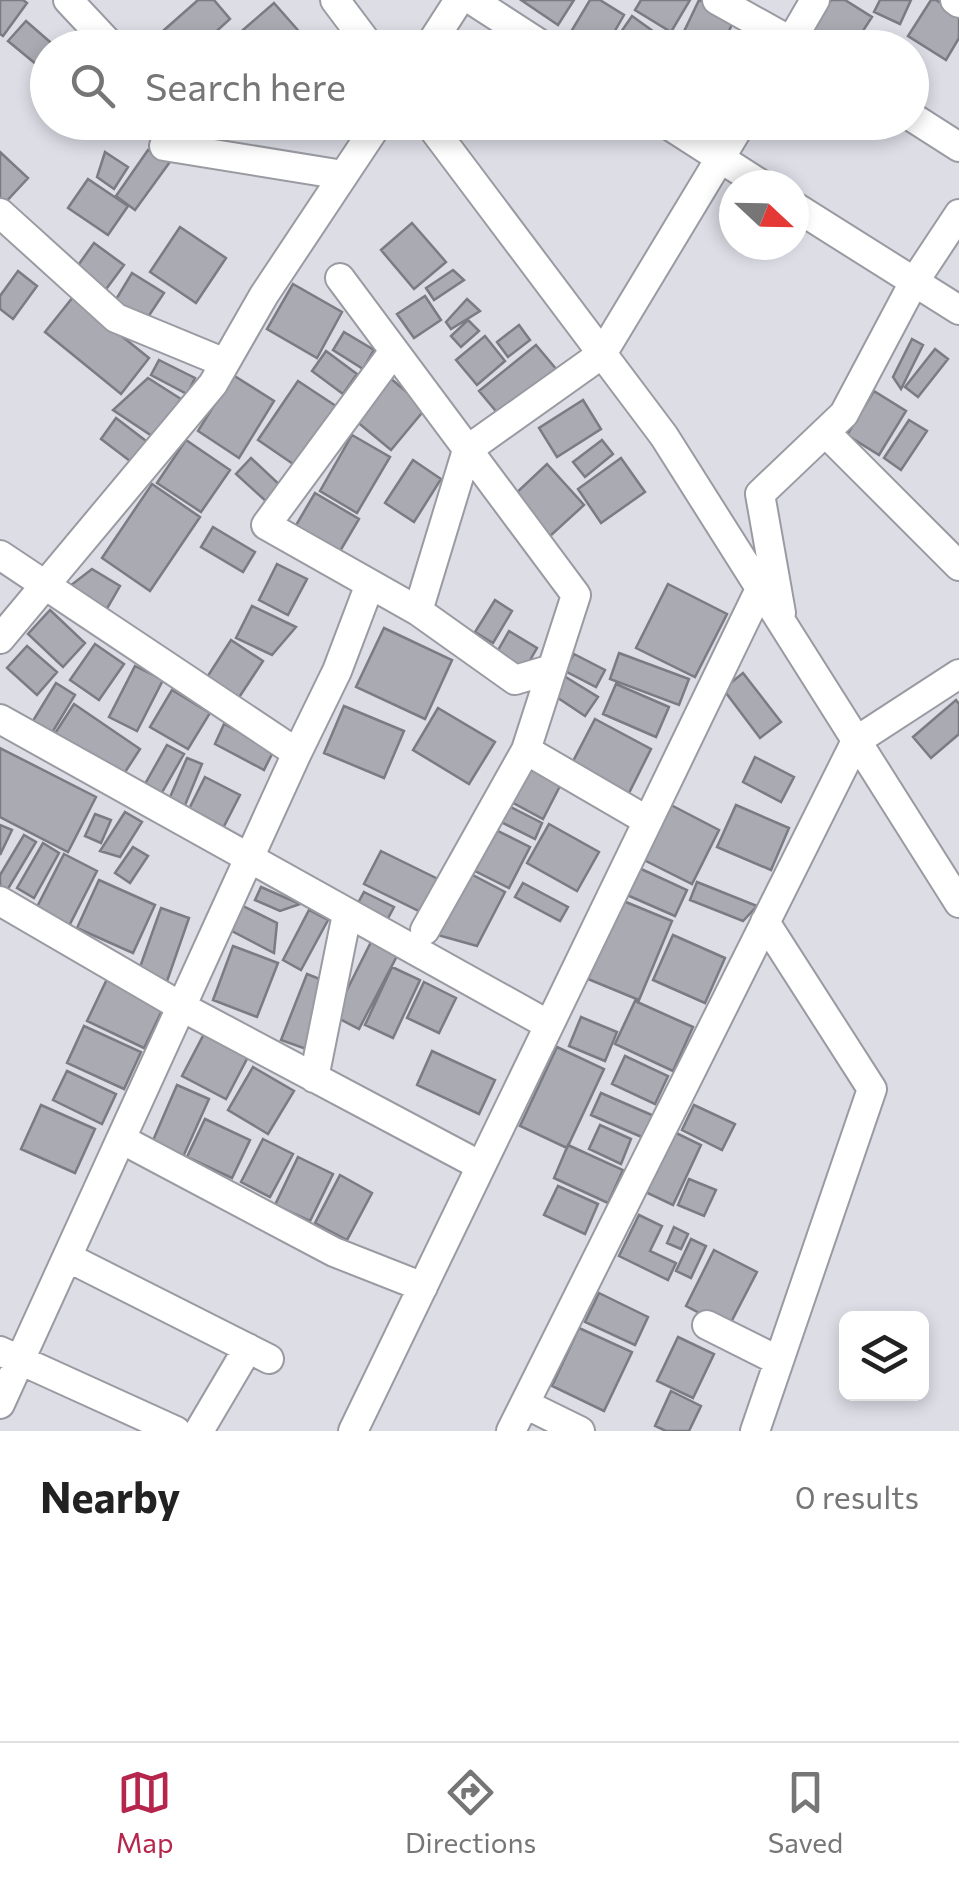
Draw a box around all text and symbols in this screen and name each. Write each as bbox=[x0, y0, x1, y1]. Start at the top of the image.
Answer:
search box bbox=[30, 30, 929, 140]
icon: search bbox=[65, 58, 120, 113]
text: Search here bbox=[145, 62, 346, 109]
north arrow bbox=[719, 170, 809, 260]
map controls bbox=[839, 1311, 929, 1401]
button: layers bbox=[839, 1311, 929, 1401]
text: Nearby bbox=[40, 1470, 180, 1522]
text: 0 results bbox=[795, 1476, 919, 1516]
tab: Map bbox=[116, 1765, 173, 1859]
tab: Directions bbox=[405, 1765, 536, 1859]
tab: Saved bbox=[768, 1765, 843, 1859]

